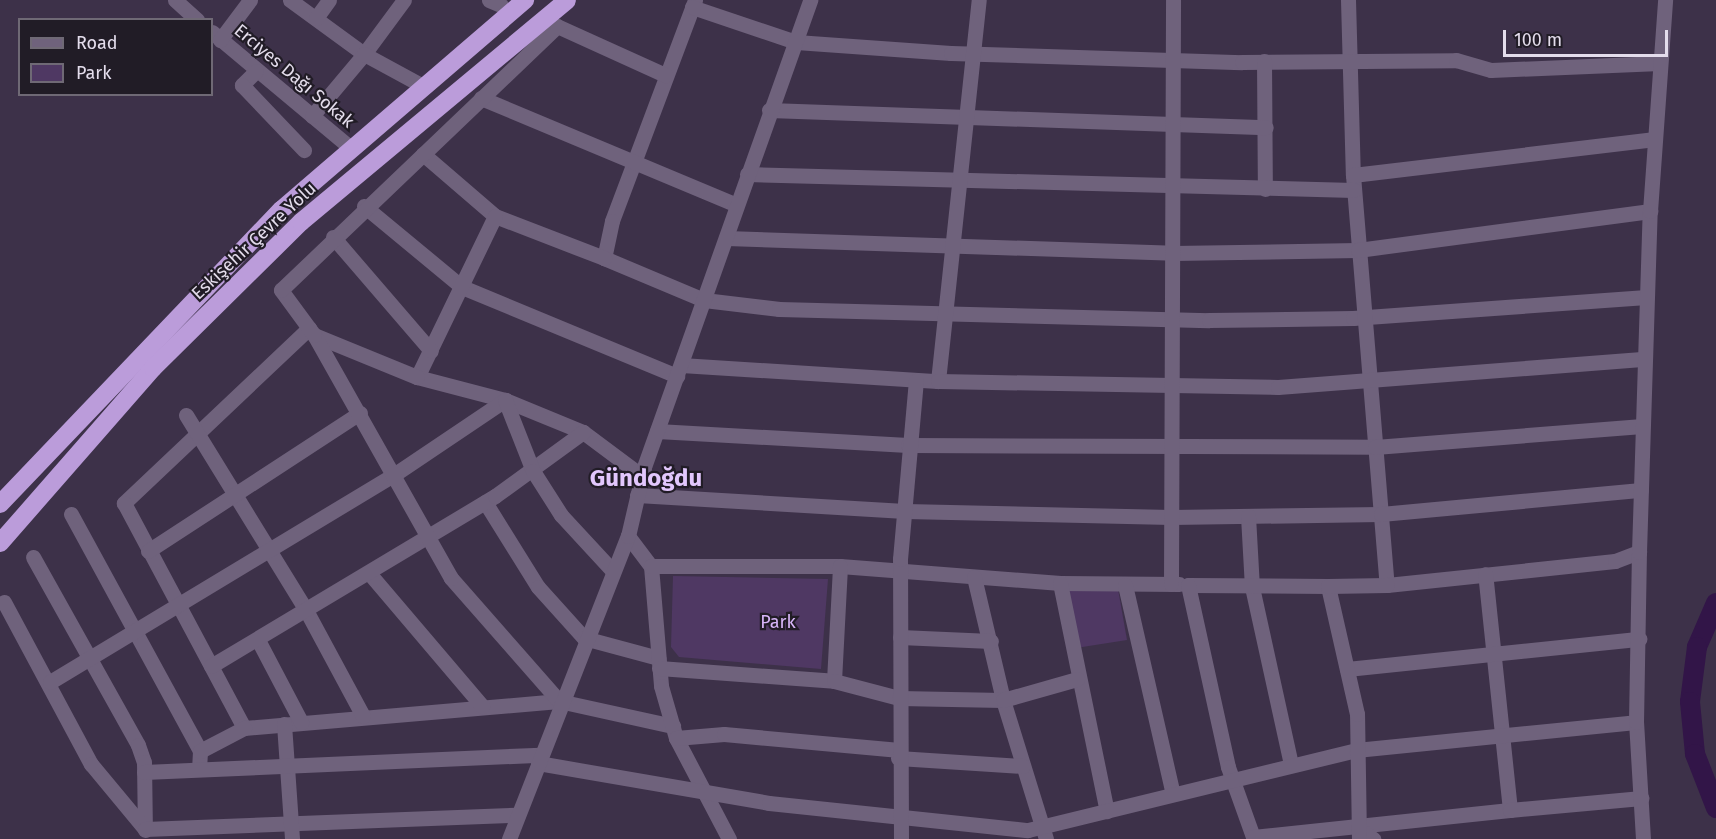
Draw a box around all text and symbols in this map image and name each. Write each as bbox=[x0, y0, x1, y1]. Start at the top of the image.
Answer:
legend bbox=[18, 18, 213, 96]
scale bar bbox=[1506, 18, 1671, 56]
street label: Erciyes Dağı Sokak bbox=[230, 20, 358, 132]
text: 100 m bbox=[1514, 29, 1562, 51]
text: Road bbox=[76, 32, 118, 54]
text: Park bbox=[76, 62, 111, 84]
street label: Eskişehir Çevre Yolu bbox=[187, 178, 321, 304]
district label: Gündoğdu bbox=[590, 465, 702, 493]
park label: Park bbox=[760, 611, 796, 633]

